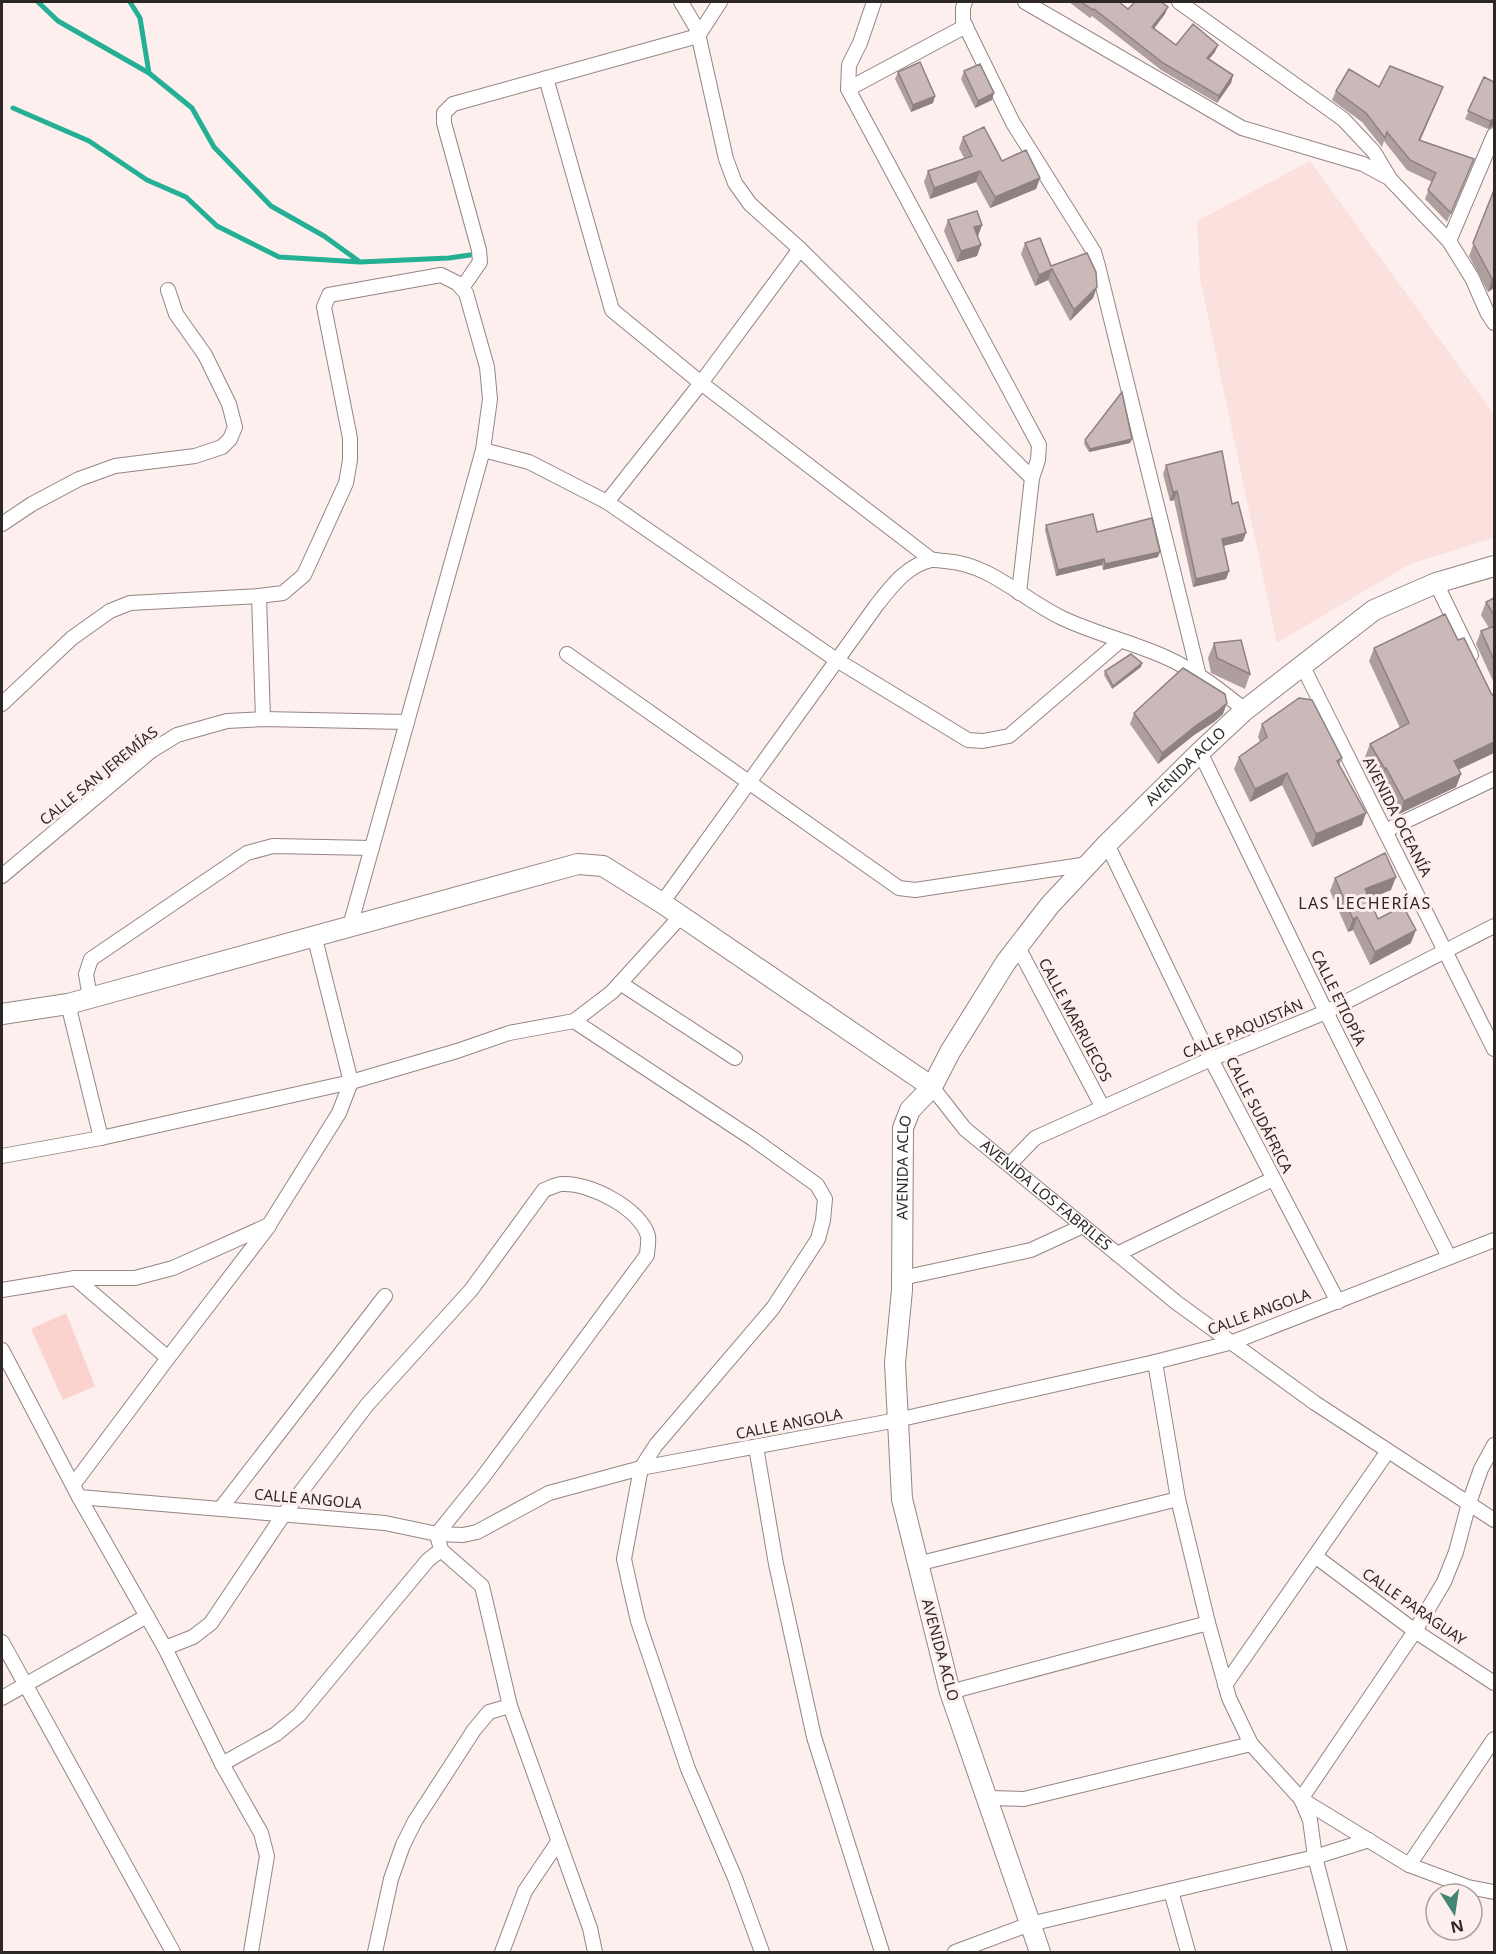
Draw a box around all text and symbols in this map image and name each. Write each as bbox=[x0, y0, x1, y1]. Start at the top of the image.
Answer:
street label: CALLE SAN JEREMÍAS bbox=[35, 721, 162, 829]
street label: AVENIDA ACLO bbox=[1140, 722, 1230, 810]
street label: AVENIDA OCEANÍA bbox=[1359, 753, 1437, 880]
district label: LAS LECHERÍAS bbox=[1298, 892, 1432, 914]
street label: CALLE ETIOPÍA bbox=[1307, 946, 1371, 1049]
street label: CALLE MARRUECOS bbox=[1035, 954, 1117, 1085]
street label: CALLE PAQUISTÁN bbox=[1179, 994, 1306, 1062]
street label: CALLE SUDÁFRICA bbox=[1222, 1053, 1298, 1176]
street label: AVENIDA ACLO bbox=[891, 1112, 916, 1220]
street label: AVENIDA LOS FABRILES bbox=[977, 1135, 1116, 1254]
street label: CALLE ANGOLA bbox=[1204, 1283, 1313, 1339]
street label: CALLE ANGOLA bbox=[734, 1403, 844, 1443]
street label: CALLE ANGOLA bbox=[253, 1483, 363, 1513]
street label: CALLE PARAGUAY bbox=[1359, 1563, 1471, 1650]
street label: AVENIDA ACLO bbox=[918, 1596, 964, 1703]
north arrow bbox=[1424, 1882, 1484, 1942]
text: N bbox=[1448, 1915, 1466, 1939]

